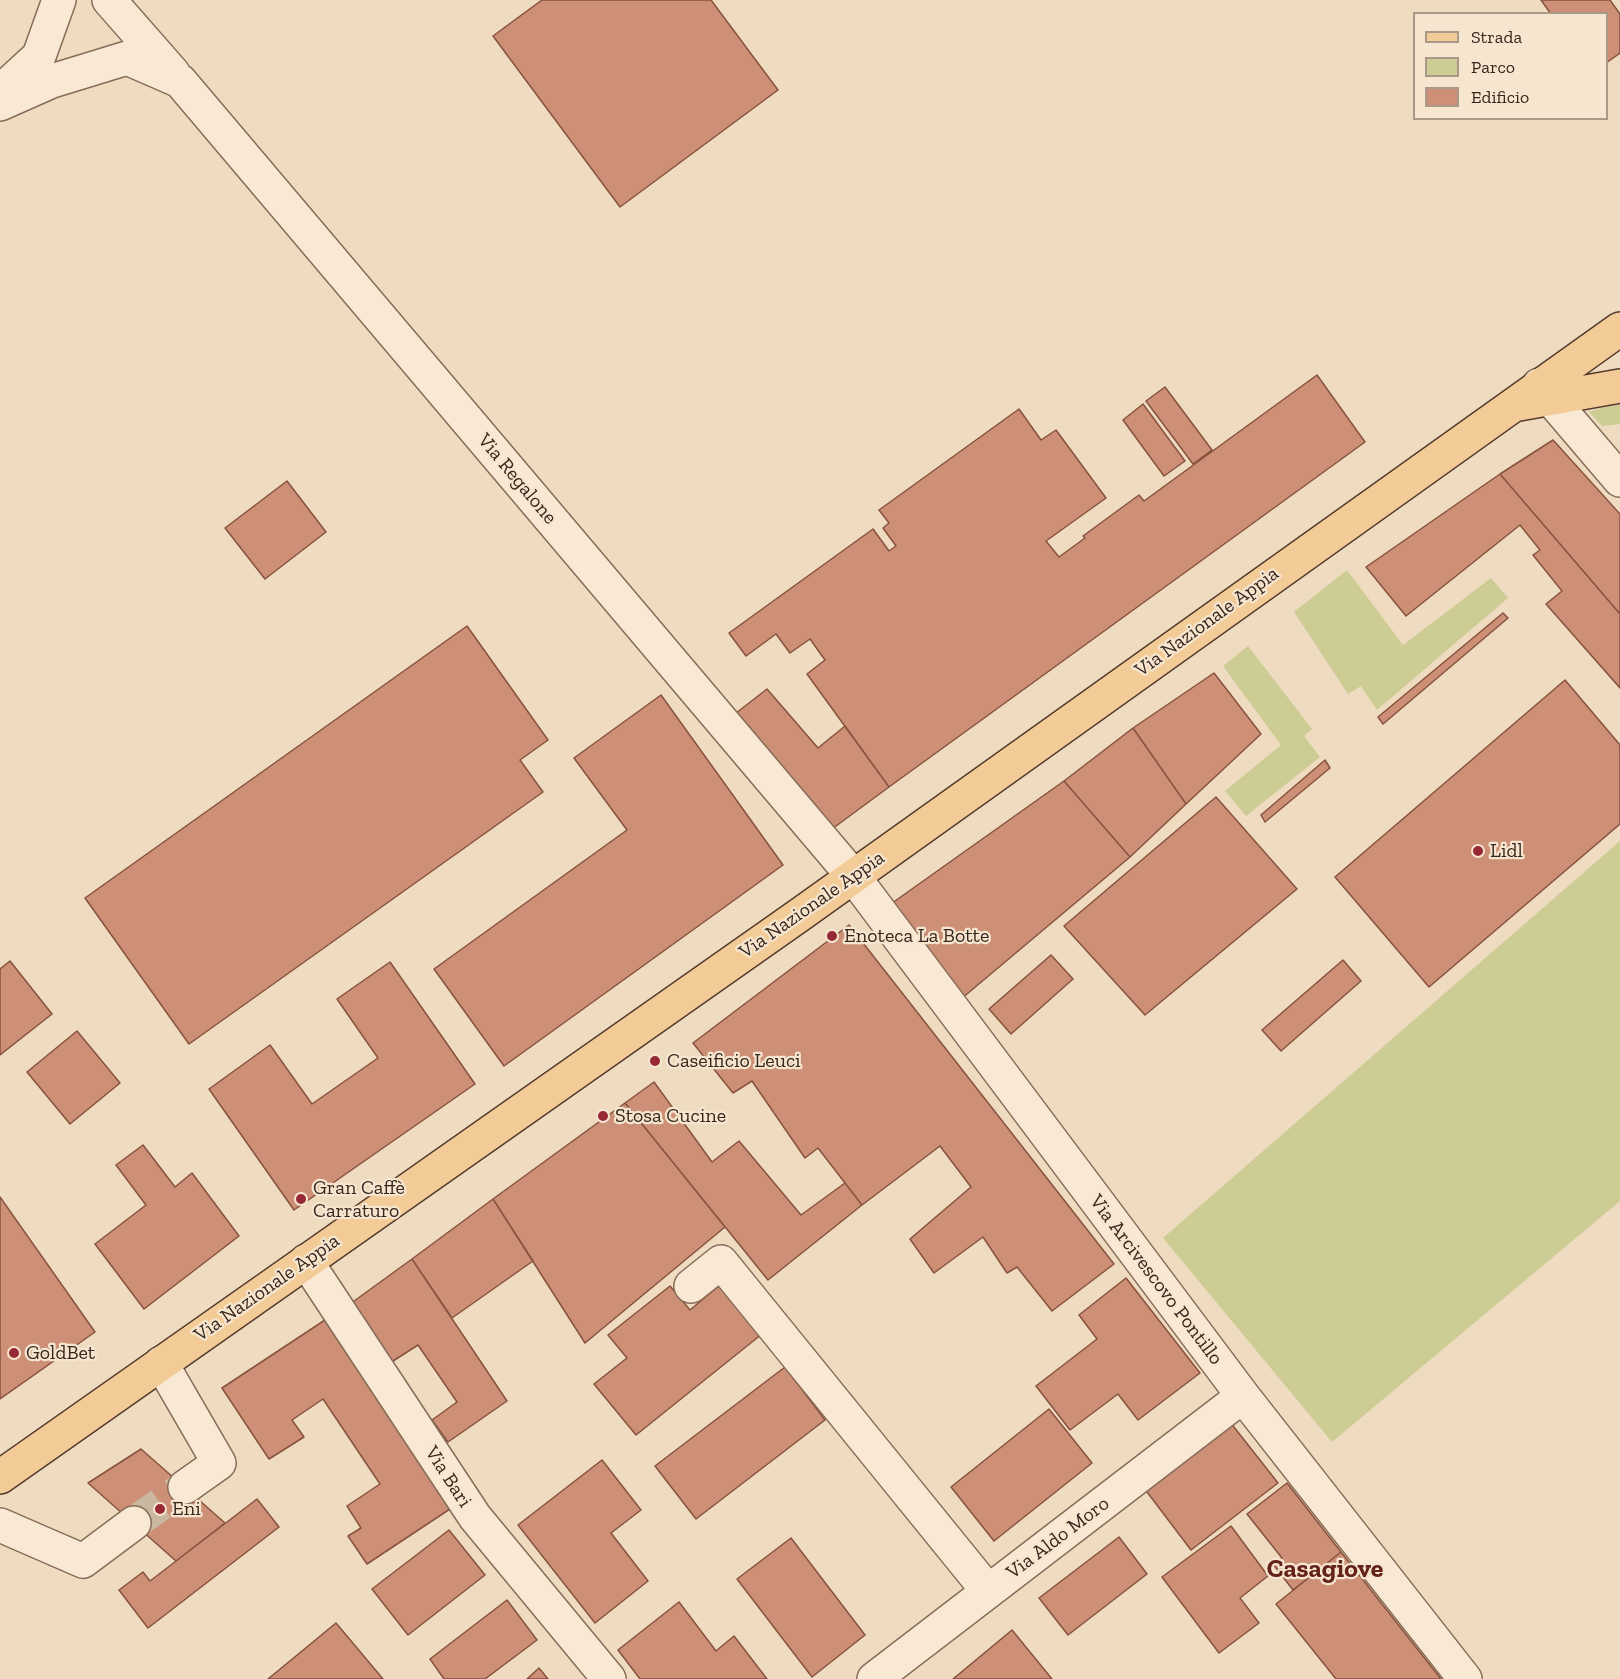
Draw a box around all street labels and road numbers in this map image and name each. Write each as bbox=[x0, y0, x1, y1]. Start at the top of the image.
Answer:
street label: Via Regalone bbox=[472, 429, 562, 529]
street label: Via Nazionale Appia bbox=[1130, 562, 1284, 682]
street label: Via Nazionale Appia bbox=[735, 846, 889, 964]
street label: Via Arcivescovo Pontillo bbox=[1084, 1190, 1228, 1370]
street label: Via Nazionale Appia bbox=[190, 1229, 344, 1347]
street label: Via Bari bbox=[419, 1442, 477, 1512]
street label: Via Aldo Moro bbox=[1002, 1492, 1114, 1584]

